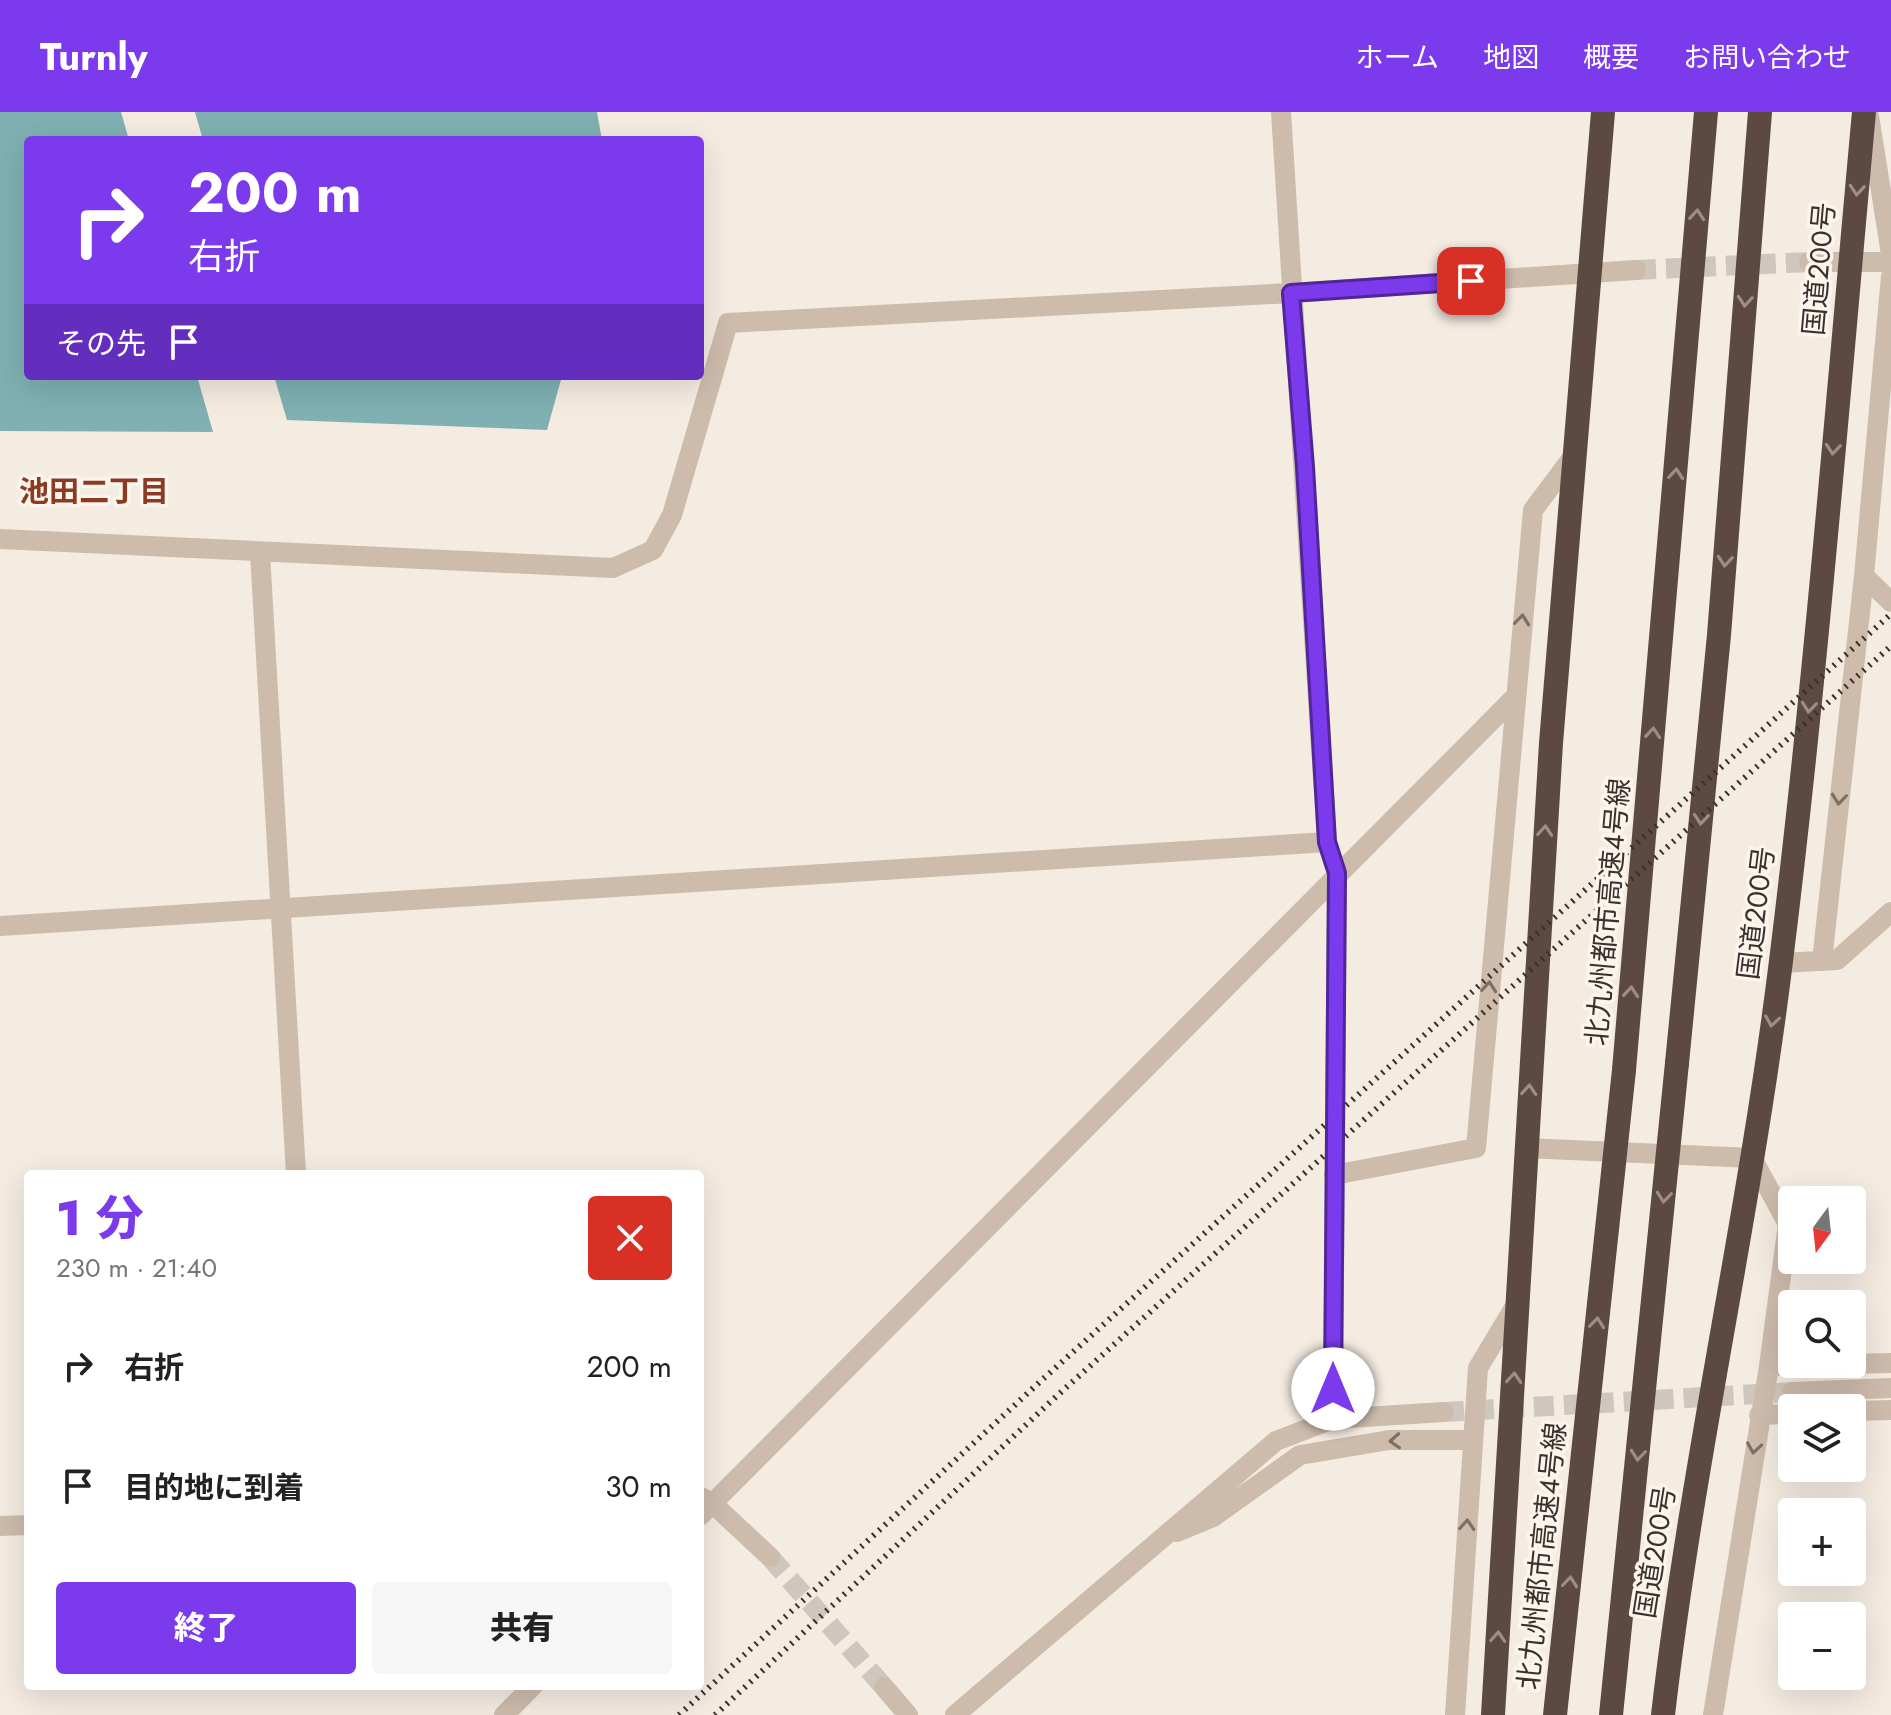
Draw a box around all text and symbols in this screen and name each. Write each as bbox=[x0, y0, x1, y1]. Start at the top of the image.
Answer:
text: Turnly bbox=[40, 29, 148, 84]
text: ホーム bbox=[1356, 37, 1439, 78]
text: 地図 bbox=[1483, 37, 1539, 78]
text: 概要 bbox=[1583, 37, 1639, 78]
text: お問い合わせ bbox=[1683, 37, 1851, 78]
text: 200 m bbox=[188, 152, 362, 233]
icon: right bbox=[56, 168, 160, 272]
one-way arrow bbox=[1848, 184, 1865, 197]
street label: 国道200号 bbox=[1793, 201, 1845, 337]
one-way arrow bbox=[1689, 208, 1706, 221]
text: 右折 bbox=[188, 230, 260, 282]
pin bbox=[1437, 247, 1505, 315]
icon: arrive bbox=[1449, 259, 1493, 303]
one-way arrow bbox=[1737, 295, 1754, 308]
icon: arrive bbox=[162, 320, 206, 364]
text: その先 bbox=[56, 322, 146, 365]
one-way arrow bbox=[1825, 443, 1842, 456]
one-way arrow bbox=[1667, 467, 1684, 480]
district label: 池田二丁目 bbox=[19, 470, 169, 513]
one-way arrow bbox=[1716, 555, 1733, 568]
one-way arrow bbox=[1513, 613, 1530, 626]
one-way arrow bbox=[1800, 701, 1817, 714]
one-way arrow bbox=[1645, 726, 1662, 739]
street label: 北九州都市高速4号線 bbox=[1576, 777, 1640, 1047]
one-way arrow bbox=[1831, 793, 1848, 806]
one-way arrow bbox=[1693, 813, 1710, 826]
one-way arrow bbox=[1536, 824, 1553, 837]
street label: 国道200号 bbox=[1728, 844, 1784, 982]
one-way arrow bbox=[1481, 980, 1498, 993]
one-way arrow bbox=[1622, 985, 1639, 998]
one-way arrow bbox=[1764, 1014, 1781, 1028]
one-way arrow bbox=[1520, 1083, 1537, 1096]
text: 1 分 bbox=[56, 1184, 144, 1253]
north arrow bbox=[1778, 1186, 1866, 1274]
map controls bbox=[1778, 1186, 1866, 1690]
one-way arrow bbox=[1656, 1191, 1673, 1204]
button: close bbox=[588, 1196, 672, 1280]
text: 230 m · 21:40 bbox=[56, 1249, 217, 1287]
button: search bbox=[1778, 1290, 1866, 1378]
one-way arrow bbox=[1589, 1316, 1606, 1329]
icon: right bbox=[56, 1344, 100, 1388]
text: 200 m bbox=[587, 1345, 672, 1388]
text: 右折 bbox=[124, 1346, 184, 1389]
position arrow bbox=[1291, 1347, 1375, 1431]
one-way arrow bbox=[1505, 1371, 1522, 1384]
button: layers bbox=[1778, 1394, 1866, 1482]
street label: 北九州都市高速4号線 bbox=[1508, 1420, 1576, 1692]
one-way arrow bbox=[1388, 1432, 1401, 1449]
one-way arrow bbox=[1746, 1441, 1763, 1455]
one-way arrow bbox=[1630, 1449, 1647, 1462]
icon: arrive bbox=[56, 1464, 100, 1508]
text: 30 m bbox=[605, 1465, 672, 1508]
text: 目的地に到着 bbox=[124, 1466, 304, 1509]
street label: 国道200号 bbox=[1624, 1483, 1686, 1621]
button: + bbox=[1778, 1498, 1866, 1586]
one-way arrow bbox=[1459, 1518, 1476, 1531]
one-way arrow bbox=[1561, 1575, 1578, 1588]
button: 終了 bbox=[56, 1582, 356, 1674]
button: 共有 bbox=[372, 1582, 672, 1674]
button: − bbox=[1778, 1602, 1866, 1690]
one-way arrow bbox=[1489, 1630, 1506, 1643]

